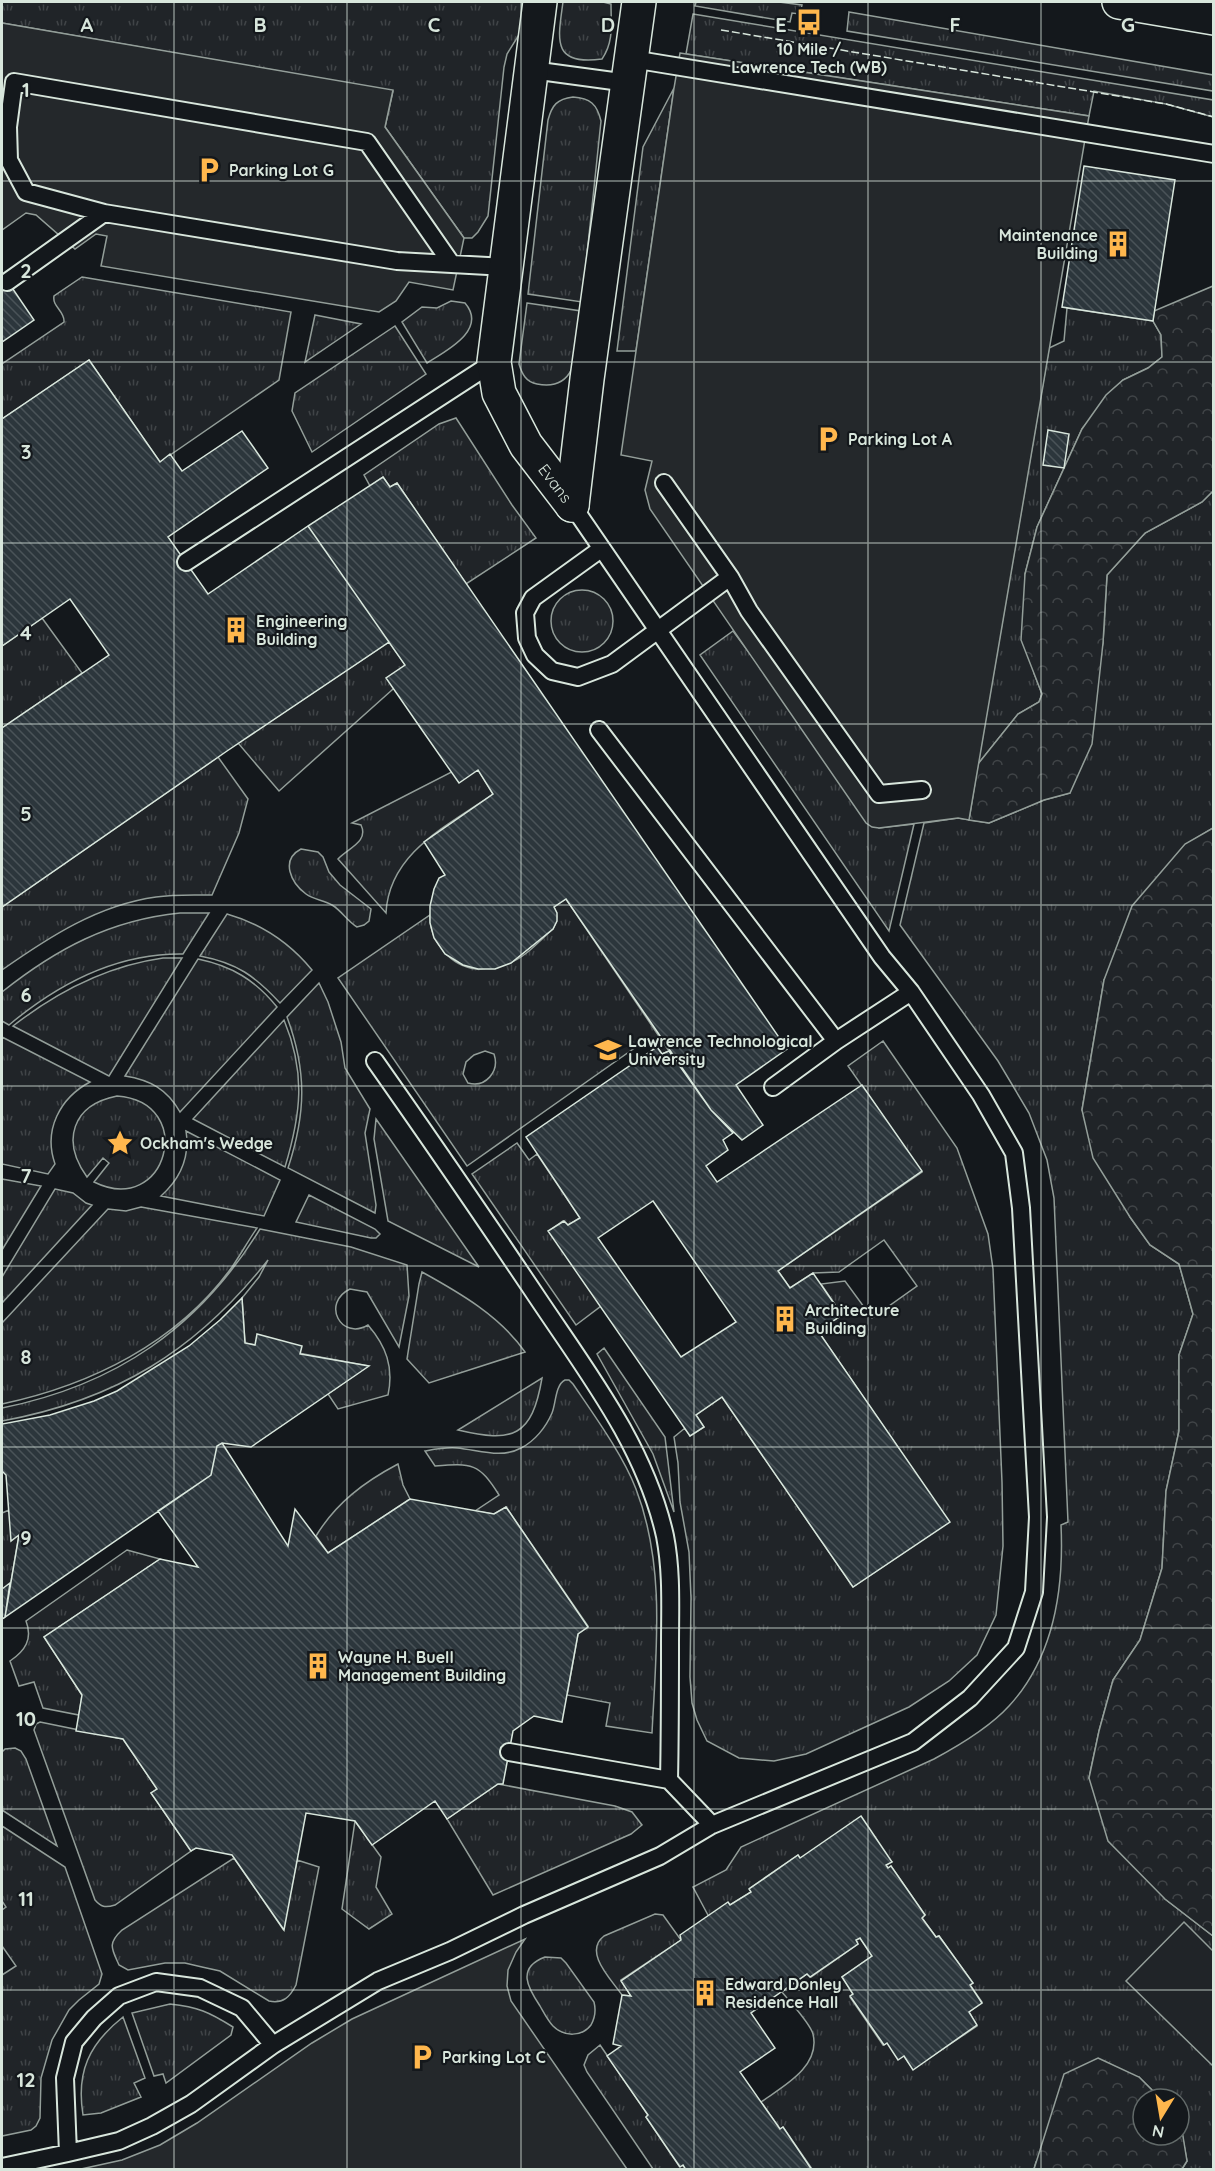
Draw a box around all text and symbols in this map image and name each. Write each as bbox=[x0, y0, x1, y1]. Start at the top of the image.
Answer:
bus stop icon: 10 Mile / Lawrence Tech (WB) bbox=[794, 7, 824, 37]
text: A bbox=[81, 12, 94, 37]
text: B bbox=[253, 12, 267, 37]
text: C bbox=[428, 12, 441, 37]
text: D bbox=[601, 12, 615, 37]
text: E bbox=[775, 12, 787, 37]
text: F bbox=[949, 12, 961, 37]
text: G bbox=[1121, 12, 1135, 37]
place label: 10 Mile / Lawrence Tech (WB) bbox=[731, 39, 887, 77]
text: 1 bbox=[22, 77, 30, 102]
parking icon: Parking Lot G bbox=[194, 155, 224, 185]
place label: Parking Lot G bbox=[229, 160, 334, 180]
place label: Maintenance Building bbox=[999, 225, 1098, 263]
building icon: Maintenance Building bbox=[1103, 229, 1133, 259]
text: 2 bbox=[20, 258, 32, 283]
parking icon: Parking Lot A bbox=[813, 424, 843, 454]
place label: Parking Lot A bbox=[848, 429, 953, 449]
text: 3 bbox=[21, 439, 31, 464]
street label: Evans bbox=[534, 460, 577, 507]
place label: Engineering Building bbox=[256, 611, 348, 649]
building icon: Engineering Building bbox=[221, 615, 251, 645]
text: 4 bbox=[20, 620, 32, 645]
text: 5 bbox=[20, 801, 32, 826]
text: 6 bbox=[20, 982, 32, 1007]
place label: Lawrence Technological University bbox=[628, 1031, 813, 1069]
school or university icon: Lawrence Technological University bbox=[593, 1035, 623, 1065]
place icon: Ockham's Wedge bbox=[105, 1128, 135, 1158]
place label: Ockham's Wedge bbox=[140, 1133, 273, 1153]
text: 7 bbox=[21, 1163, 32, 1188]
place label: Architecture Building bbox=[805, 1300, 899, 1338]
building icon: Architecture Building bbox=[770, 1304, 800, 1334]
text: 8 bbox=[21, 1344, 32, 1369]
text: 9 bbox=[20, 1525, 32, 1550]
place label: Wayne H. Buell Management Building bbox=[338, 1647, 506, 1685]
building icon: Wayne H. Buell Management Building bbox=[303, 1651, 333, 1681]
text: 10 bbox=[16, 1706, 36, 1731]
text: 11 bbox=[18, 1886, 34, 1911]
place label: Edward Donley Residence Hall bbox=[725, 1974, 842, 2012]
building icon: Edward Donley Residence Hall bbox=[690, 1978, 720, 2008]
parking icon: Parking Lot C bbox=[407, 2042, 437, 2072]
place label: Parking Lot C bbox=[442, 2047, 546, 2067]
text: 12 bbox=[16, 2067, 36, 2092]
north arrow bbox=[1131, 2087, 1191, 2147]
text: N bbox=[1150, 2121, 1166, 2143]

